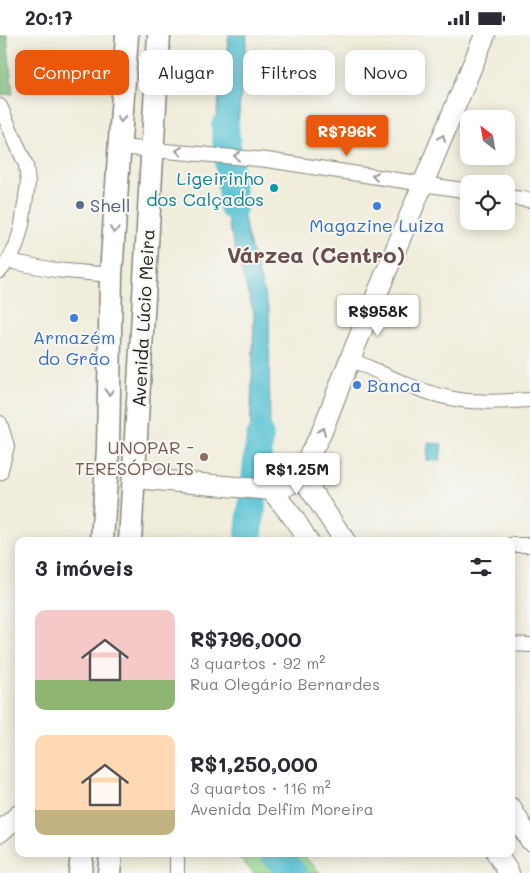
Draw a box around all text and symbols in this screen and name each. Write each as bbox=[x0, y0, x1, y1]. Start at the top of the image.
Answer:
text: 20:17 bbox=[25, 5, 73, 30]
chip: Comprar bbox=[15, 50, 129, 95]
chip: Alugar bbox=[139, 50, 233, 95]
chip: Filtros bbox=[243, 50, 335, 95]
chip: Novo bbox=[345, 50, 425, 95]
north arrow bbox=[460, 110, 515, 165]
map controls bbox=[460, 110, 515, 230]
one-way arrow bbox=[116, 115, 127, 123]
pin: R$796K bbox=[306, 115, 388, 157]
text: R$796K bbox=[317, 120, 377, 141]
one-way arrow bbox=[436, 134, 447, 143]
one-way arrow bbox=[175, 145, 183, 156]
one-way arrow bbox=[233, 151, 241, 162]
place label: Ligeirinho dos Calçados bbox=[146, 166, 264, 211]
one-way arrow bbox=[371, 171, 379, 182]
button: locate bbox=[460, 175, 515, 230]
marker: Ligeirinho dos Calçados bbox=[268, 182, 280, 194]
place label: Shell bbox=[90, 193, 130, 217]
marker: Shell bbox=[74, 199, 86, 211]
marker: Magazine Luiza bbox=[371, 200, 383, 212]
place label: Magazine Luiza bbox=[309, 213, 445, 237]
one-way arrow bbox=[109, 226, 120, 234]
street label: Avenida Lúcio Meira bbox=[126, 228, 160, 408]
district label: Várzea (Centro) bbox=[227, 240, 405, 269]
pin: R$958K bbox=[337, 295, 419, 337]
text: R$958K bbox=[348, 300, 408, 321]
marker: Armazém do Grão bbox=[68, 312, 80, 324]
place label: Armazém do Grão bbox=[33, 325, 115, 370]
place label: Banca bbox=[367, 373, 421, 397]
marker: Banca bbox=[351, 379, 363, 391]
one-way arrow bbox=[104, 389, 114, 397]
one-way arrow bbox=[315, 427, 326, 436]
place label: UNOPAR - TERESÓPOLIS bbox=[75, 435, 194, 480]
marker: UNOPAR - TERESÓPOLIS bbox=[198, 451, 210, 463]
pin: R$1.25M bbox=[251, 453, 343, 495]
text: R$1.25M bbox=[265, 458, 329, 479]
icon: filters bbox=[467, 553, 495, 581]
text: 3 imóveis bbox=[35, 554, 133, 581]
text: R$796,000 bbox=[190, 625, 302, 652]
icon: home bbox=[75, 630, 135, 690]
text: 3 quartos · 92 m² bbox=[190, 652, 325, 673]
text: Rua Olegário Bernardes bbox=[190, 673, 380, 694]
text: R$1,250,000 bbox=[190, 750, 318, 777]
icon: home bbox=[75, 755, 135, 815]
text: 3 quartos · 116 m² bbox=[190, 777, 331, 798]
text: Avenida Delfim Moreira bbox=[190, 798, 374, 819]

